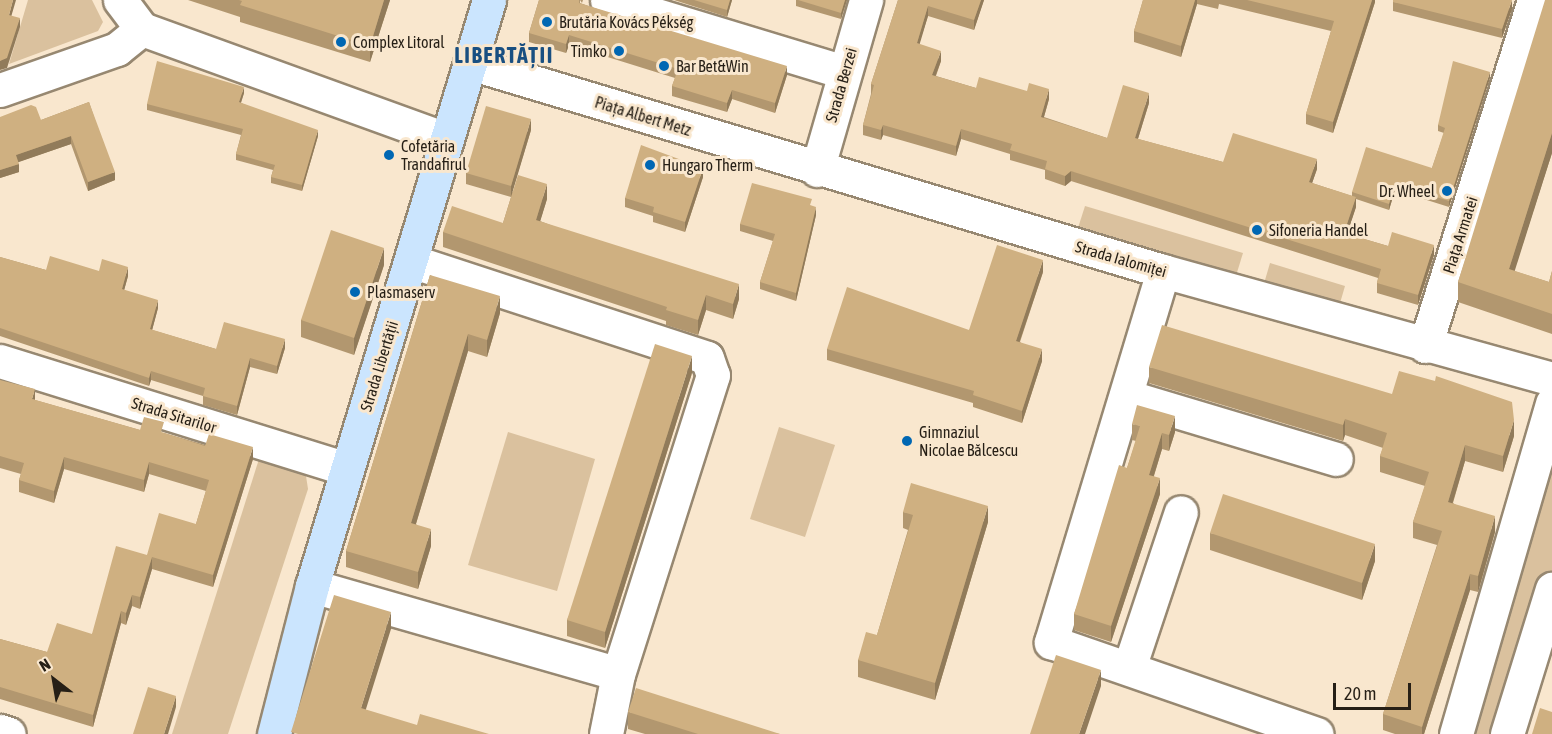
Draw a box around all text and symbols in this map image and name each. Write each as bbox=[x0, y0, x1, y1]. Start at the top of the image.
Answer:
place label: Brutăria Kovács Pékség bbox=[559, 12, 693, 32]
marker: Brutăria Kovács Pékség bbox=[540, 15, 554, 29]
place label: Complex Litoral bbox=[353, 32, 445, 52]
marker: Complex Litoral bbox=[334, 35, 348, 49]
place label: Timko bbox=[571, 41, 607, 61]
district label: LIBERTĂȚII bbox=[454, 43, 554, 69]
marker: Timko bbox=[612, 44, 626, 58]
street label: Strada Berzei bbox=[821, 46, 861, 124]
place label: Bar Bet&Win bbox=[676, 56, 749, 76]
marker: Bar Bet&Win bbox=[657, 59, 671, 73]
street label: Piața Albert Metz bbox=[593, 92, 693, 140]
place label: Cofetăria Trandafirul bbox=[401, 136, 466, 174]
marker: Cofetăria Trandafirul bbox=[382, 148, 396, 162]
place label: Hungaro Therm bbox=[662, 155, 753, 175]
marker: Hungaro Therm bbox=[643, 158, 657, 172]
place label: Dr. Wheel bbox=[1379, 181, 1435, 201]
marker: Dr. Wheel bbox=[1440, 184, 1454, 198]
street label: Piața Armatei bbox=[1439, 194, 1481, 276]
place label: Sifoneria Handel bbox=[1269, 220, 1368, 240]
marker: Sifoneria Handel bbox=[1250, 223, 1264, 237]
street label: Strada Ialomiței bbox=[1073, 237, 1169, 281]
place label: Plasmaserv bbox=[367, 282, 435, 302]
marker: Plasmaserv bbox=[348, 285, 362, 299]
street label: Strada Libertății bbox=[356, 318, 402, 414]
street label: Strada Sitarilor bbox=[129, 393, 219, 437]
place label: Gimnaziul Nicolae Bălcescu bbox=[919, 422, 1018, 460]
marker: Gimnaziul Nicolae Bălcescu bbox=[900, 434, 914, 448]
north arrow bbox=[24, 650, 84, 710]
text: N bbox=[36, 654, 53, 675]
scale bar bbox=[1336, 671, 1414, 709]
text: 20 m bbox=[1344, 683, 1376, 704]

